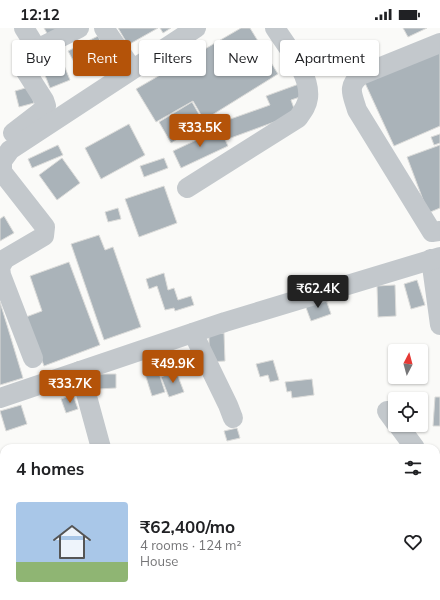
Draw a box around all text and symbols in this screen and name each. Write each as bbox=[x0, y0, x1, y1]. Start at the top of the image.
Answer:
text: 12:12 bbox=[20, 5, 60, 24]
chip: Buy bbox=[12, 40, 65, 76]
chip: Rent bbox=[73, 40, 131, 76]
chip: Filters bbox=[139, 40, 206, 76]
chip: New bbox=[214, 40, 272, 76]
chip: Apartment bbox=[280, 40, 379, 76]
pin: ₹33.5K bbox=[167, 114, 233, 148]
text: ₹33.5K bbox=[178, 119, 222, 135]
pin: ₹62.4K bbox=[285, 275, 351, 309]
text: ₹62.4K bbox=[296, 280, 340, 296]
north arrow bbox=[388, 344, 428, 384]
map controls bbox=[388, 344, 428, 432]
pin: ₹49.9K bbox=[140, 350, 206, 384]
text: ₹49.9K bbox=[151, 355, 195, 371]
pin: ₹33.7K bbox=[37, 370, 103, 404]
text: ₹33.7K bbox=[48, 375, 92, 391]
button: locate bbox=[388, 392, 428, 432]
icon: filters bbox=[402, 457, 424, 479]
text: 4 homes bbox=[16, 458, 84, 479]
text: ₹62,400/mo bbox=[140, 516, 235, 537]
icon: home bbox=[48, 518, 96, 566]
icon: heart bbox=[402, 531, 424, 553]
text: 4 rooms · 124 m² bbox=[140, 537, 241, 553]
text: House bbox=[140, 553, 178, 569]

